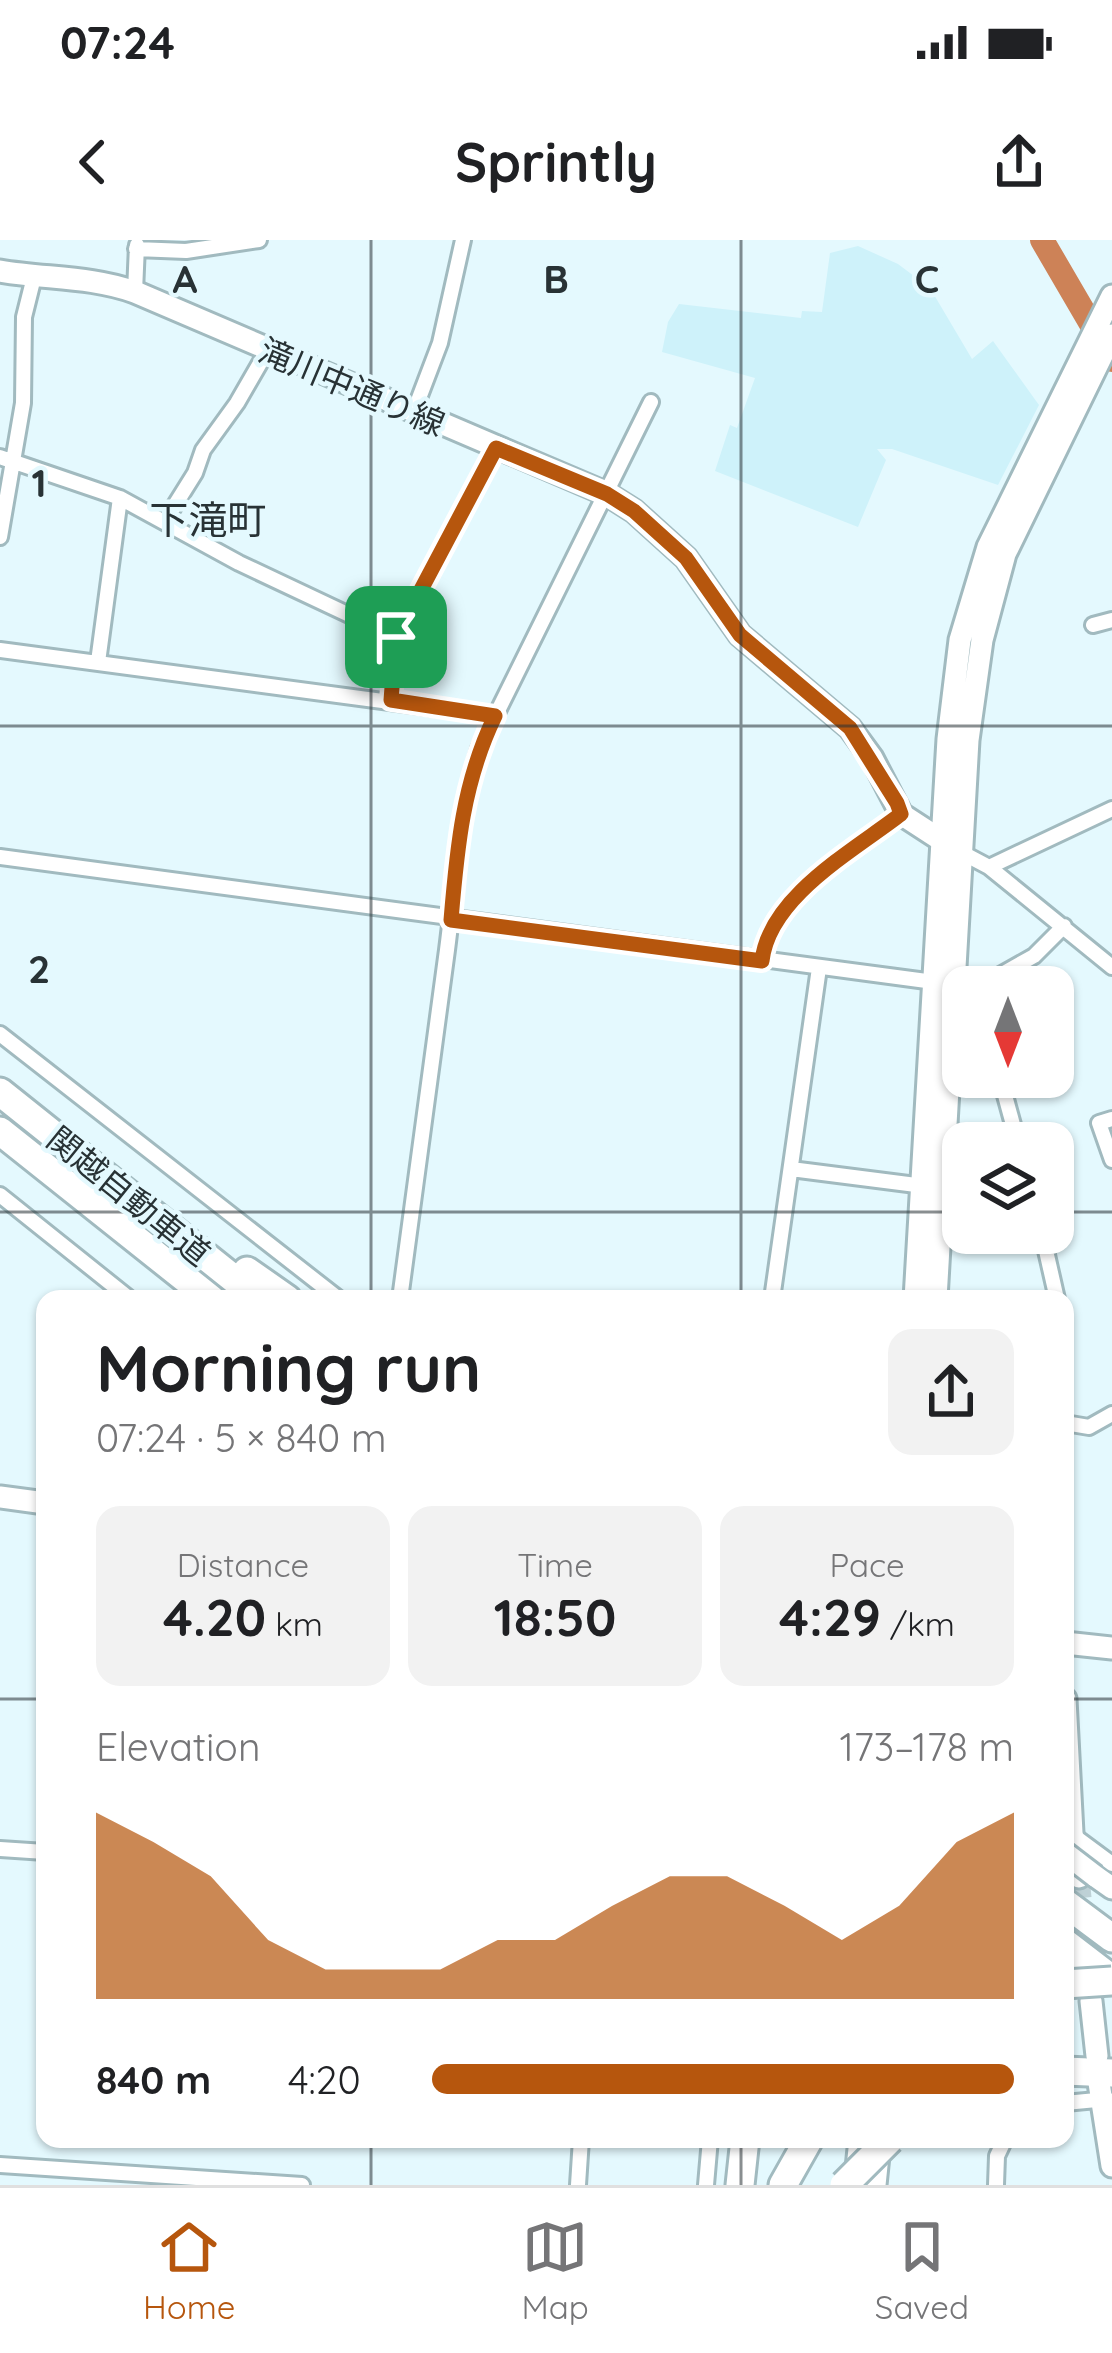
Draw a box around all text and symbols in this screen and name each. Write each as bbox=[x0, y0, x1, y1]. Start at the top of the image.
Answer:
text: 07:24 bbox=[60, 14, 175, 70]
text: Sprintly bbox=[455, 128, 657, 196]
icon: back bbox=[60, 129, 126, 195]
icon: share bbox=[986, 129, 1052, 195]
text: A bbox=[173, 254, 198, 303]
text: B bbox=[543, 254, 569, 303]
text: C bbox=[915, 254, 939, 303]
street label: 滝川中通り線 bbox=[253, 329, 451, 444]
text: 1 bbox=[31, 458, 47, 507]
district label: 下滝町 bbox=[149, 495, 267, 544]
pin bbox=[345, 586, 447, 688]
icon: arrive bbox=[363, 604, 429, 670]
text: 2 bbox=[28, 944, 50, 993]
north arrow bbox=[942, 966, 1074, 1098]
map controls bbox=[942, 966, 1074, 1254]
street label: 関越自動車道 bbox=[39, 1117, 219, 1274]
button: layers bbox=[942, 1122, 1074, 1254]
text: Morning run bbox=[96, 1326, 481, 1409]
button: share bbox=[888, 1329, 1014, 1455]
text: 07:24 · 5 × 840 m bbox=[96, 1413, 386, 1462]
text: Distance bbox=[177, 1544, 309, 1585]
text: Time bbox=[517, 1544, 593, 1585]
text: Pace bbox=[829, 1544, 905, 1585]
text: 4.20 bbox=[163, 1585, 266, 1649]
text: 18:50 bbox=[494, 1585, 616, 1649]
text: 4:29 bbox=[779, 1585, 881, 1649]
text: km bbox=[266, 1603, 323, 1644]
text: /km bbox=[881, 1603, 955, 1644]
text: Elevation bbox=[96, 1722, 260, 1771]
text: 173–178 m bbox=[839, 1722, 1014, 1771]
text: 840 m bbox=[96, 2055, 211, 2104]
text: 4:20 bbox=[288, 2055, 361, 2104]
tab: Home bbox=[143, 2214, 235, 2327]
tab: Map bbox=[522, 2214, 589, 2327]
tab: Saved bbox=[875, 2214, 969, 2327]

